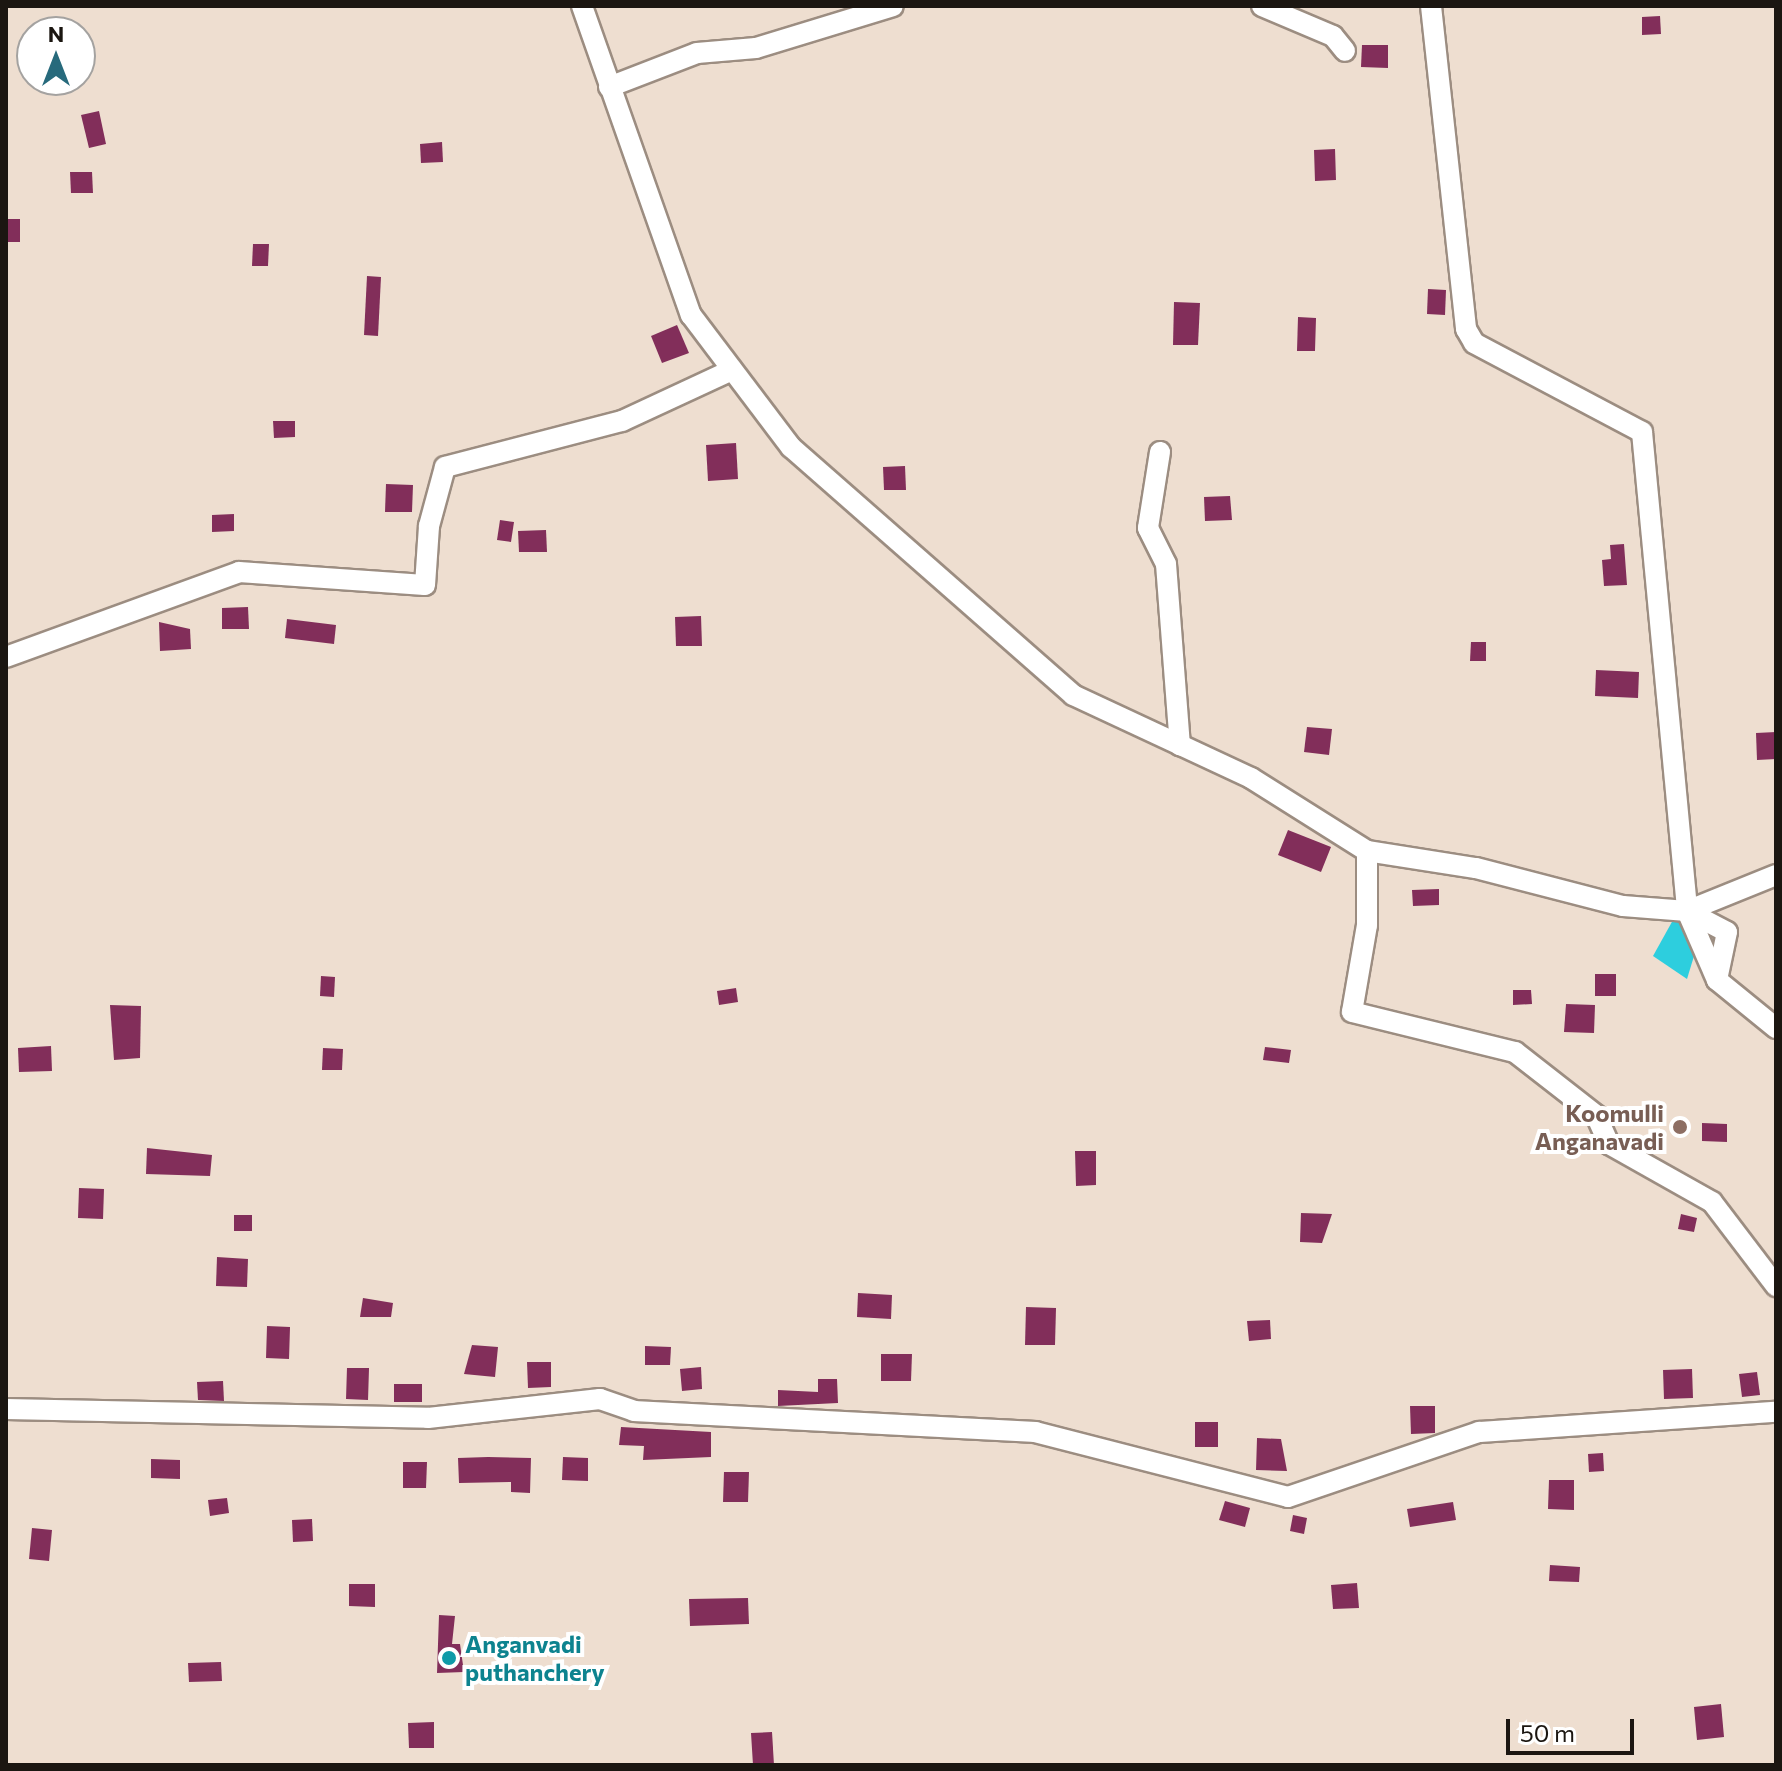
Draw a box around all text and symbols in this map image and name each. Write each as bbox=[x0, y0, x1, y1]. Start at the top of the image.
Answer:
north arrow bbox=[16, 16, 96, 96]
text: N bbox=[48, 20, 64, 47]
place label: Koomulli Anganavadi bbox=[1535, 1099, 1664, 1155]
marker: Koomulli Anganavadi bbox=[1671, 1118, 1689, 1136]
place label: Anganvadi puthanchery bbox=[465, 1630, 605, 1686]
marker: Anganvadi puthanchery bbox=[440, 1649, 458, 1667]
scale bar bbox=[1510, 1703, 1638, 1753]
text: 50 m bbox=[1520, 1718, 1575, 1747]

